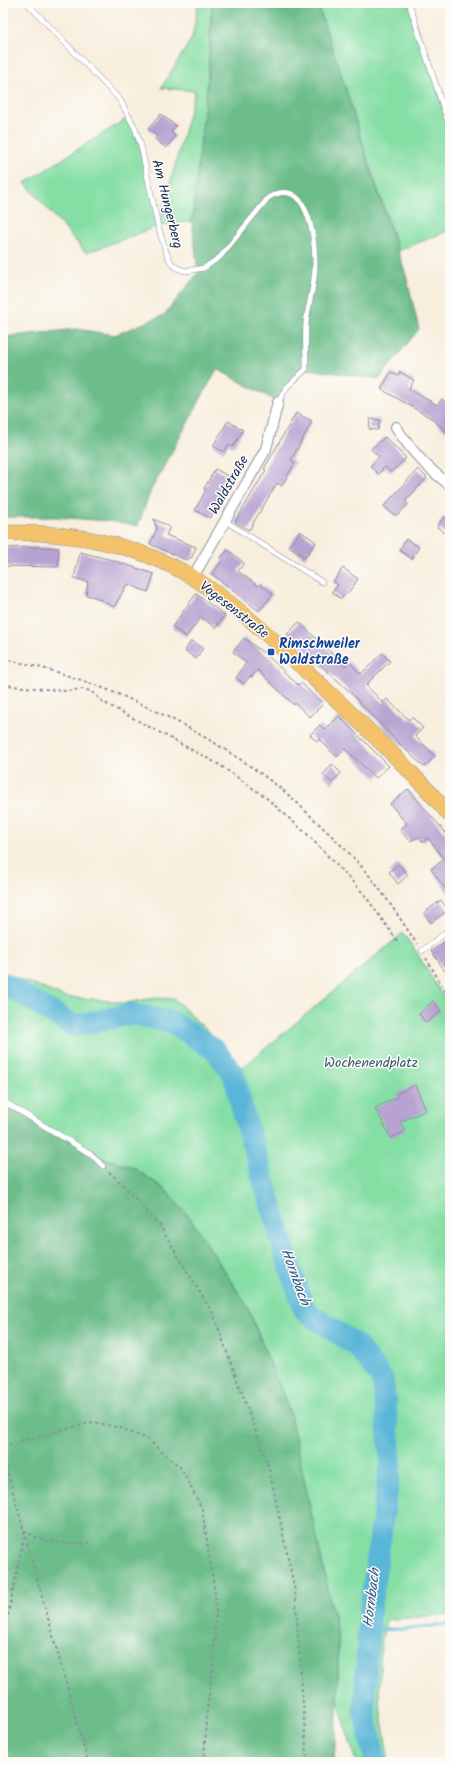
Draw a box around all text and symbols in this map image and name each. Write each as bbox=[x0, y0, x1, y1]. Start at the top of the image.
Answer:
street label: Am Hungerberg bbox=[145, 157, 189, 251]
street label: Waldstraße bbox=[203, 451, 255, 519]
street label: Vogesenstraße bbox=[194, 576, 274, 645]
place label: Rimschweiler Waldstraße bbox=[279, 633, 361, 671]
marker: Rimschweiler Waldstraße bbox=[266, 647, 276, 657]
park label: Wochenendplatz bbox=[324, 1052, 418, 1074]
water label: Hornbach bbox=[274, 1245, 317, 1311]
water label: Hornbach bbox=[356, 1565, 388, 1629]

